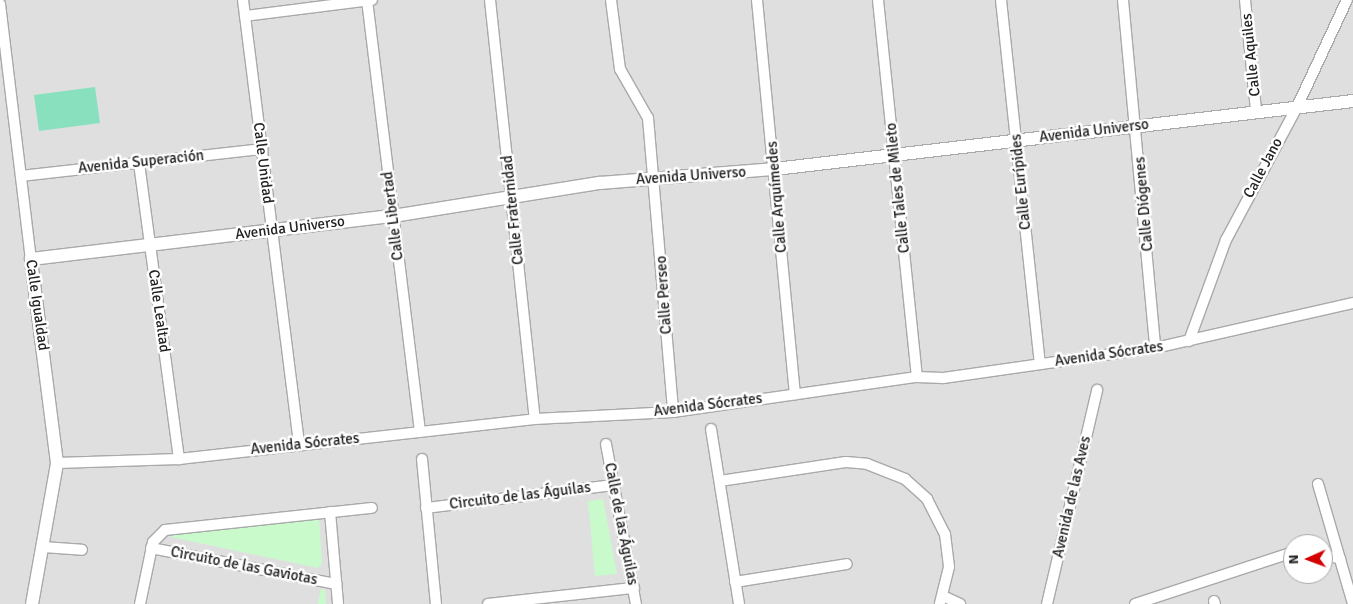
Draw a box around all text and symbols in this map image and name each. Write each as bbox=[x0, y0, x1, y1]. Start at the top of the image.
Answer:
street label: Calle Aquiles bbox=[1238, 13, 1264, 97]
street label: Avenida Universo bbox=[1038, 115, 1150, 147]
street label: Calle Unidad bbox=[249, 121, 277, 205]
street label: Calle Tales de Mileto bbox=[882, 122, 914, 254]
street label: Calle Eurípides bbox=[1007, 133, 1035, 231]
street label: Calle Jano bbox=[1240, 135, 1286, 201]
street label: Calle Arquímedes bbox=[763, 140, 791, 254]
street label: Avenida Superación bbox=[77, 146, 205, 178]
street label: Calle Fraternidad bbox=[498, 154, 528, 266]
street label: Calle Diógenes bbox=[1131, 156, 1157, 252]
street label: Avenida Universo bbox=[635, 163, 747, 189]
street label: Calle Libertad bbox=[379, 170, 407, 262]
street label: Avenida Universo bbox=[234, 212, 346, 244]
street label: Calle Perseo bbox=[652, 255, 676, 335]
street label: Calle Igualdad bbox=[22, 258, 52, 352]
street label: Calle Lealtad bbox=[144, 268, 174, 354]
street label: Avenida Sócrates bbox=[1054, 337, 1164, 371]
street label: Avenida Sócrates bbox=[653, 389, 763, 421]
street label: Avenida Sócrates bbox=[250, 429, 360, 459]
street label: Avenida de las Aves bbox=[1049, 434, 1095, 560]
street label: Calle de las Águilas bbox=[600, 461, 642, 587]
street label: Circuito de las Águilas bbox=[448, 478, 592, 514]
north arrow bbox=[1283, 534, 1333, 584]
street label: Circuito de las Gaviotas bbox=[169, 543, 319, 589]
text: N bbox=[1285, 554, 1302, 565]

